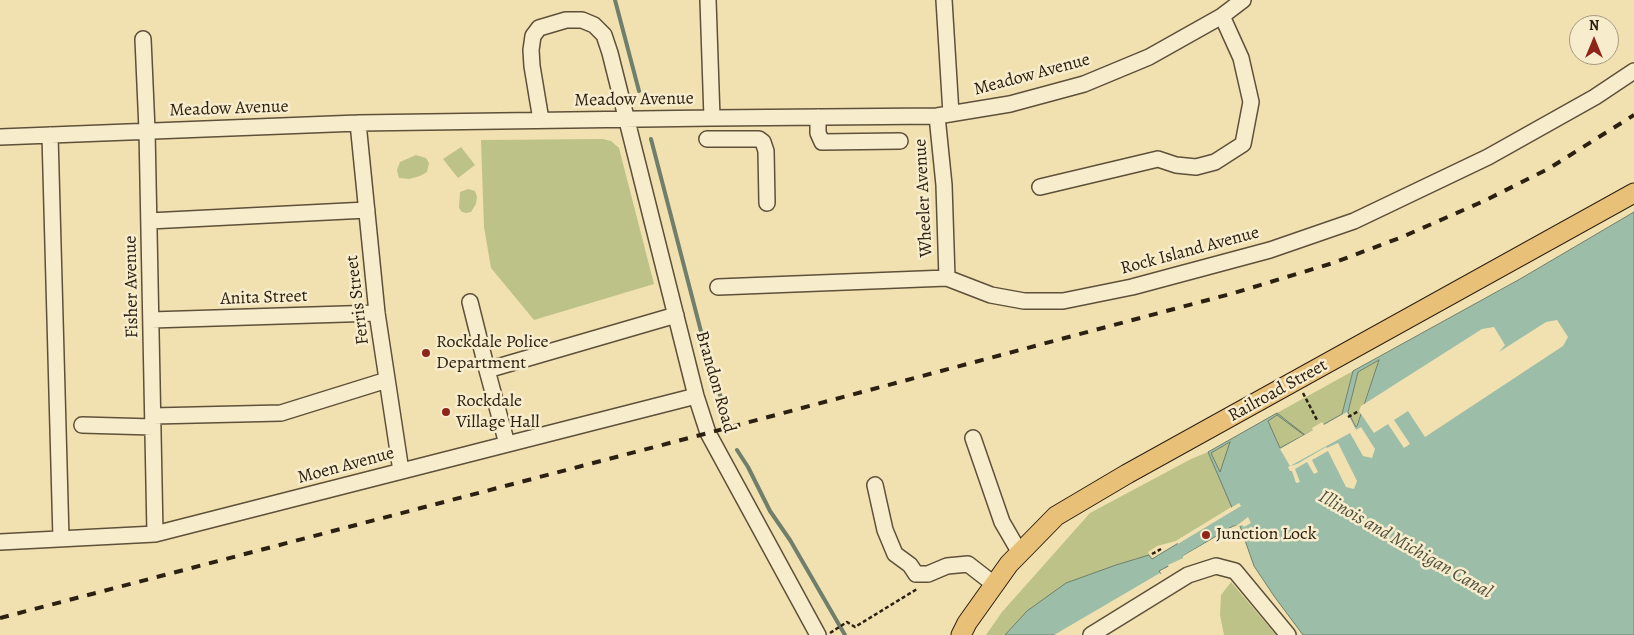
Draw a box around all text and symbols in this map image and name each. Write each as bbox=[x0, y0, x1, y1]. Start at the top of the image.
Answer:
north arrow bbox=[1569, 15, 1619, 65]
text: N bbox=[1589, 16, 1599, 35]
street label: Meadow Avenue bbox=[971, 49, 1093, 101]
street label: Meadow Avenue bbox=[574, 88, 694, 112]
street label: Meadow Avenue bbox=[169, 96, 289, 122]
street label: Wheeler Avenue bbox=[910, 138, 938, 258]
street label: Rock Island Avenue bbox=[1118, 222, 1262, 280]
street label: Fisher Avenue bbox=[120, 235, 144, 339]
street label: Ferris Street bbox=[342, 254, 374, 346]
street label: Anita Street bbox=[220, 286, 308, 310]
street label: Brandon Road bbox=[690, 329, 740, 435]
place label: Rockdale Police Department bbox=[436, 332, 549, 374]
marker: Rockdale Police Department bbox=[420, 347, 432, 359]
street label: Railroad Street bbox=[1225, 355, 1331, 427]
place label: Rockdale Village Hall bbox=[456, 391, 540, 434]
marker: Rockdale Village Hall bbox=[440, 406, 452, 418]
street label: Moen Avenue bbox=[295, 443, 397, 489]
water label: Illinois and Michigan Canal bbox=[1314, 486, 1496, 604]
place label: Junction Lock bbox=[1216, 524, 1317, 546]
marker: Junction Lock bbox=[1200, 529, 1212, 541]

